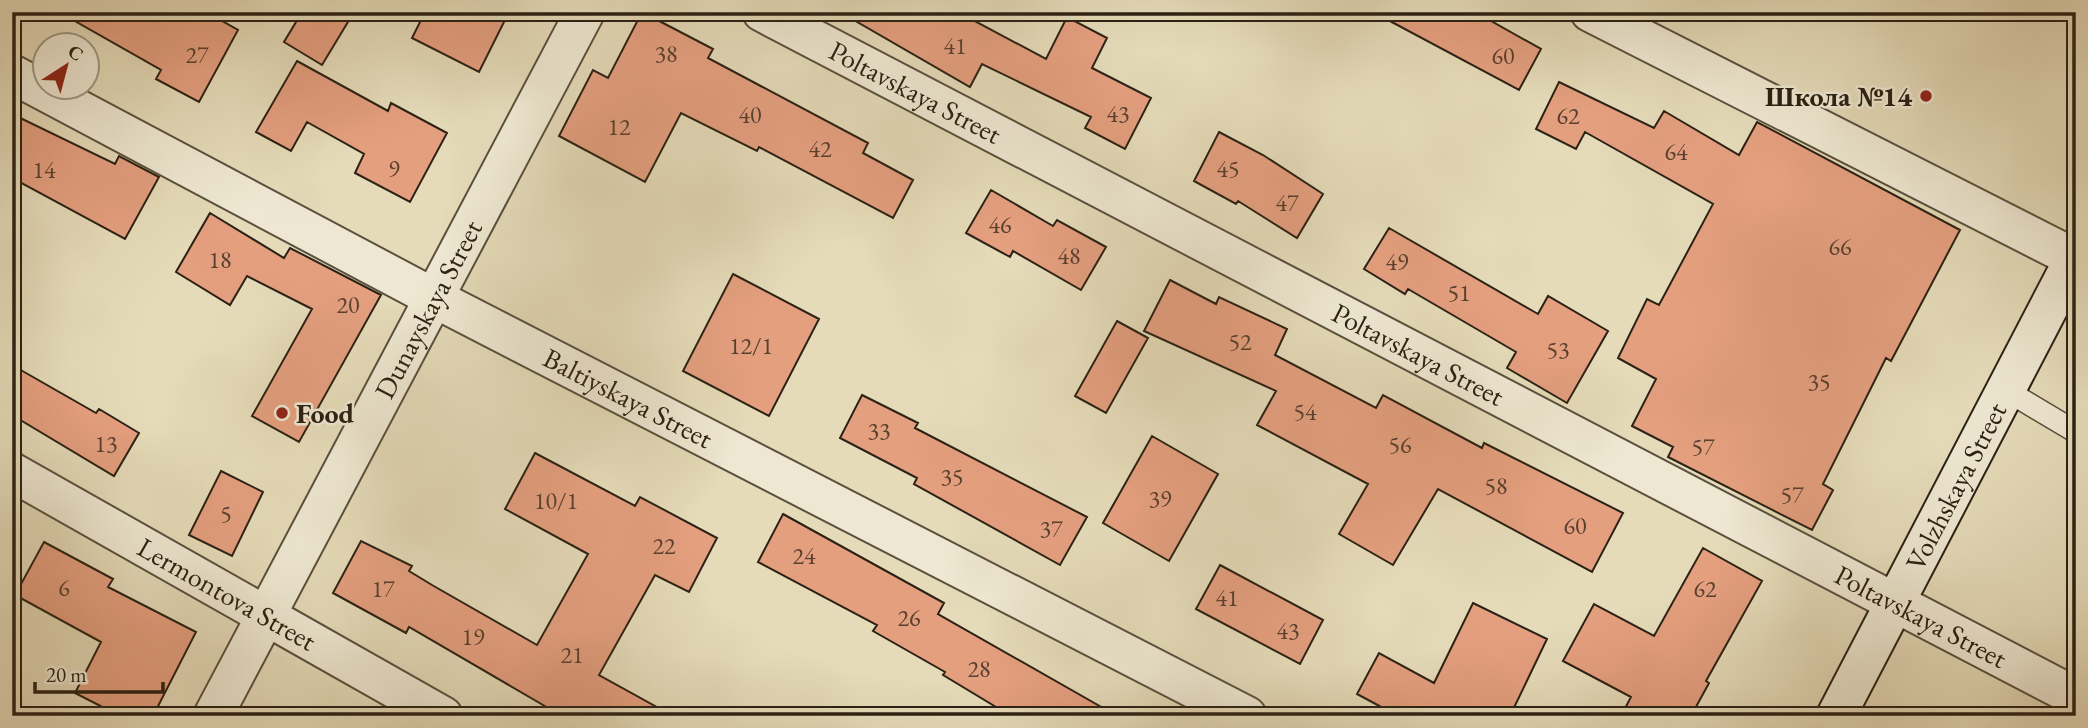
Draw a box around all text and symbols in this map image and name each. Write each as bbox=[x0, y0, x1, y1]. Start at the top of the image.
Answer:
house number: 41 bbox=[943, 30, 967, 61]
north arrow bbox=[32, 32, 102, 102]
street label: Poltavskaya Street bbox=[823, 32, 1008, 152]
house number: 38 bbox=[654, 38, 678, 69]
text: С bbox=[63, 39, 89, 67]
house number: 27 bbox=[185, 39, 209, 70]
house number: 60 bbox=[1491, 40, 1515, 71]
place label: Школа №14 bbox=[1765, 78, 1913, 114]
marker: Школа №14 bbox=[1918, 88, 1934, 104]
house number: 43 bbox=[1106, 98, 1130, 129]
house number: 40 bbox=[738, 99, 762, 130]
house number: 62 bbox=[1556, 100, 1580, 131]
house number: 12 bbox=[607, 111, 631, 142]
house number: 42 bbox=[808, 133, 832, 164]
house number: 64 bbox=[1664, 136, 1688, 167]
house number: 9 bbox=[388, 153, 400, 184]
house number: 45 bbox=[1216, 153, 1240, 184]
house number: 14 bbox=[32, 154, 56, 185]
house number: 47 bbox=[1275, 187, 1299, 218]
house number: 46 bbox=[988, 209, 1012, 240]
street label: Dunayskaya Street bbox=[366, 214, 490, 405]
house number: 66 bbox=[1828, 231, 1852, 262]
house number: 48 bbox=[1057, 240, 1081, 271]
house number: 18 bbox=[208, 244, 232, 275]
house number: 49 bbox=[1385, 246, 1409, 277]
house number: 51 bbox=[1447, 277, 1471, 308]
house number: 20 bbox=[336, 289, 360, 320]
street label: Poltavskaya Street bbox=[1326, 294, 1511, 414]
house number: 52 bbox=[1228, 326, 1252, 357]
house number: 12/1 bbox=[729, 330, 773, 361]
house number: 53 bbox=[1546, 334, 1570, 365]
street label: Baltiyskaya Street bbox=[537, 339, 719, 456]
house number: 35 bbox=[1807, 366, 1831, 397]
place label: Food bbox=[296, 395, 355, 431]
house number: 54 bbox=[1293, 396, 1317, 427]
street label: Volzhskaya Street bbox=[1897, 396, 2014, 576]
marker: Food bbox=[274, 405, 290, 421]
house number: 33 bbox=[867, 415, 891, 446]
house number: 13 bbox=[94, 428, 118, 459]
house number: 56 bbox=[1388, 429, 1412, 460]
house number: 57 bbox=[1691, 431, 1715, 462]
house number: 35 bbox=[940, 461, 964, 492]
house number: 58 bbox=[1484, 470, 1508, 501]
house number: 57 bbox=[1780, 479, 1804, 510]
house number: 39 bbox=[1148, 483, 1172, 514]
house number: 10/1 bbox=[534, 485, 578, 516]
house number: 5 bbox=[220, 498, 232, 529]
house number: 60 bbox=[1563, 510, 1587, 541]
house number: 37 bbox=[1039, 513, 1063, 544]
street label: Lermontova Street bbox=[131, 529, 323, 659]
house number: 22 bbox=[652, 530, 676, 561]
house number: 24 bbox=[792, 540, 816, 571]
street label: Poltavskaya Street bbox=[1829, 556, 2013, 676]
house number: 6 bbox=[58, 572, 70, 603]
house number: 17 bbox=[371, 573, 395, 604]
house number: 62 bbox=[1693, 573, 1717, 604]
house number: 41 bbox=[1215, 582, 1239, 613]
house number: 26 bbox=[897, 602, 921, 633]
house number: 43 bbox=[1276, 615, 1300, 646]
house number: 19 bbox=[461, 621, 485, 652]
house number: 21 bbox=[560, 639, 584, 670]
scale bar bbox=[35, 651, 163, 695]
house number: 28 bbox=[967, 653, 991, 684]
text: 20 m bbox=[46, 661, 87, 688]

